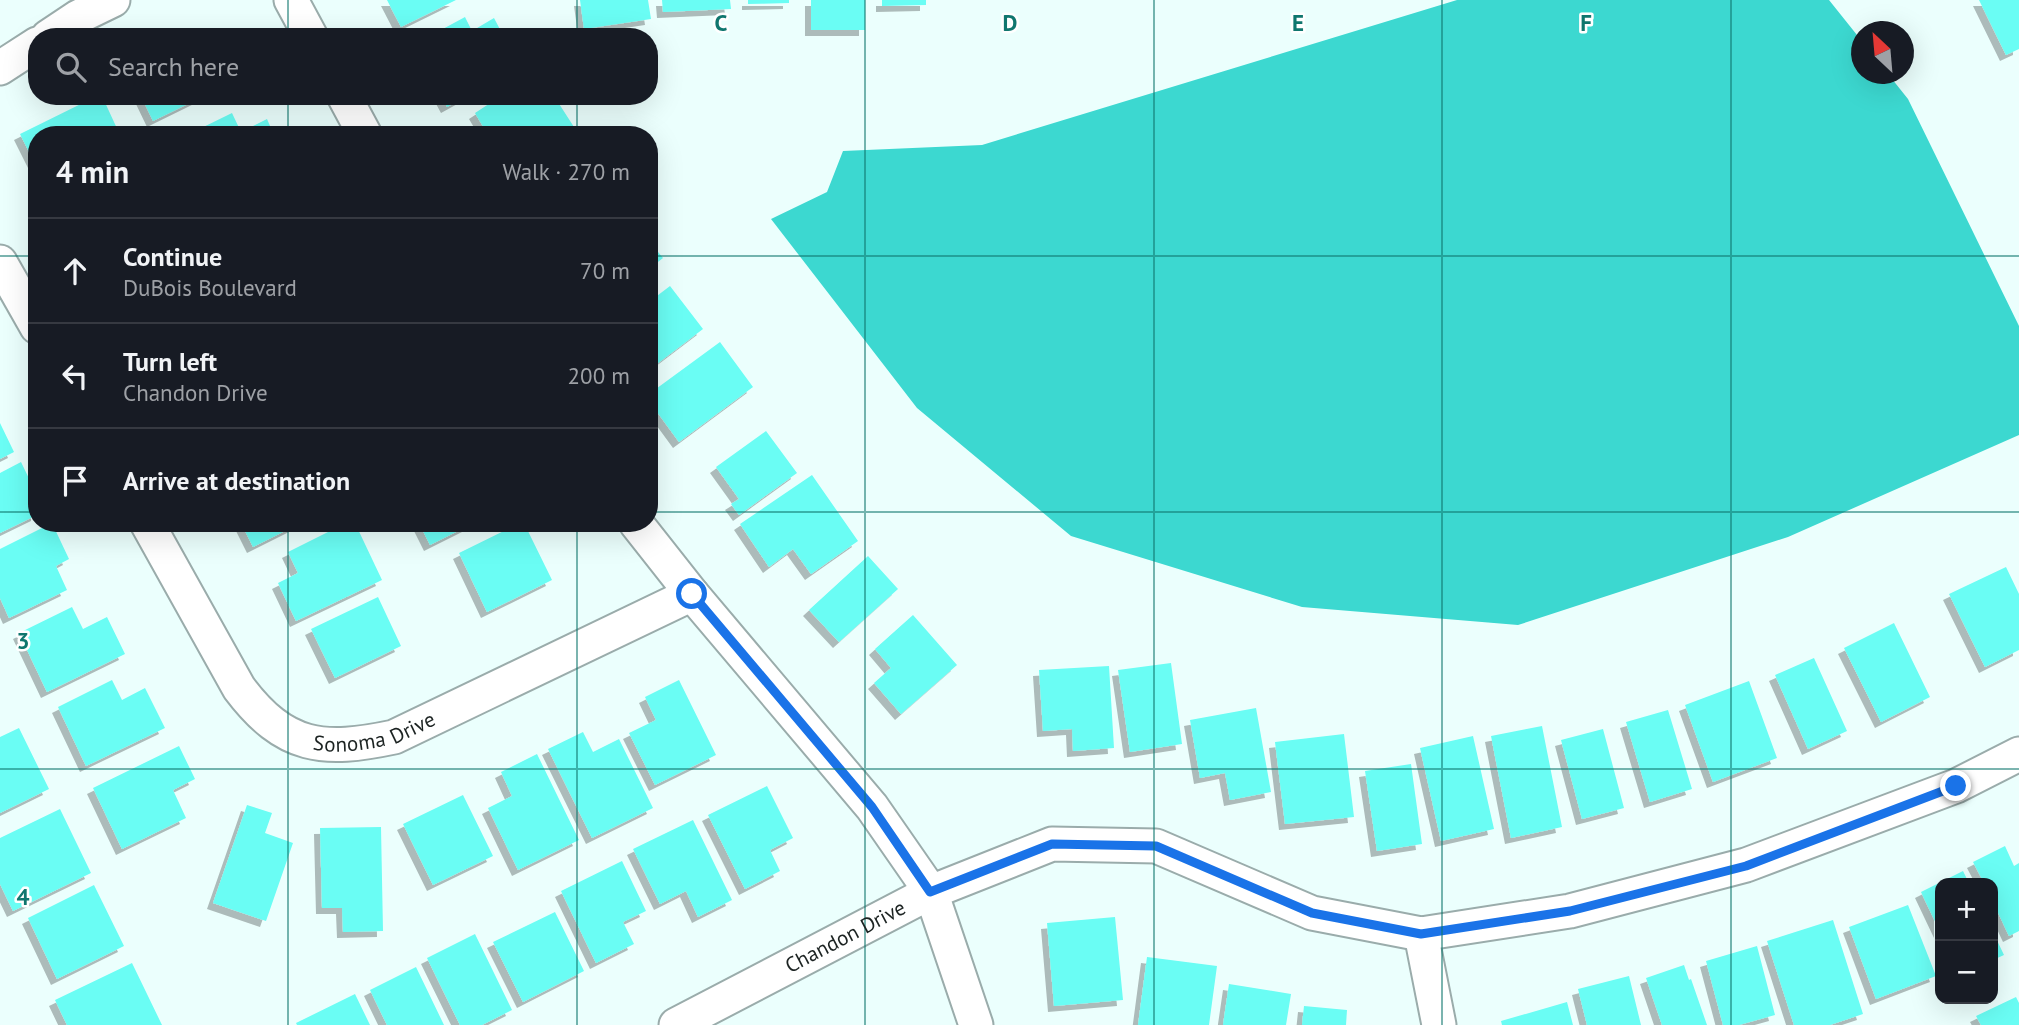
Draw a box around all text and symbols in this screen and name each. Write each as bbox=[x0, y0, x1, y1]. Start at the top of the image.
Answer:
text: C bbox=[715, 8, 728, 37]
text: D bbox=[1003, 8, 1017, 37]
text: E bbox=[1292, 8, 1304, 37]
text: F bbox=[1580, 8, 1592, 37]
north arrow bbox=[1851, 21, 1914, 84]
search box bbox=[28, 28, 658, 105]
icon: search bbox=[52, 48, 90, 86]
text: Search here bbox=[108, 50, 239, 83]
text: 4 min bbox=[56, 152, 129, 191]
text: Walk · 270 m bbox=[503, 157, 630, 186]
text: Continue bbox=[123, 240, 222, 273]
icon: ahead bbox=[56, 252, 94, 290]
text: 70 m bbox=[580, 256, 630, 285]
text: DuBois Boulevard bbox=[123, 273, 297, 302]
text: Turn left bbox=[123, 345, 217, 378]
icon: left bbox=[56, 357, 94, 395]
text: 200 m bbox=[568, 361, 630, 390]
text: Chandon Drive bbox=[123, 378, 268, 407]
icon: arrive bbox=[56, 462, 94, 500]
text: Arrive at destination bbox=[123, 464, 350, 497]
route start bbox=[676, 578, 707, 609]
text: 3 bbox=[16, 626, 30, 655]
street label: Sonoma Drive bbox=[312, 705, 439, 758]
route end bbox=[1940, 770, 1971, 801]
map controls bbox=[1935, 878, 1998, 1004]
button: + bbox=[1935, 878, 1998, 941]
text: 4 bbox=[16, 882, 30, 911]
street label: Chandon Drive bbox=[780, 894, 910, 979]
button: − bbox=[1935, 941, 1998, 1004]

